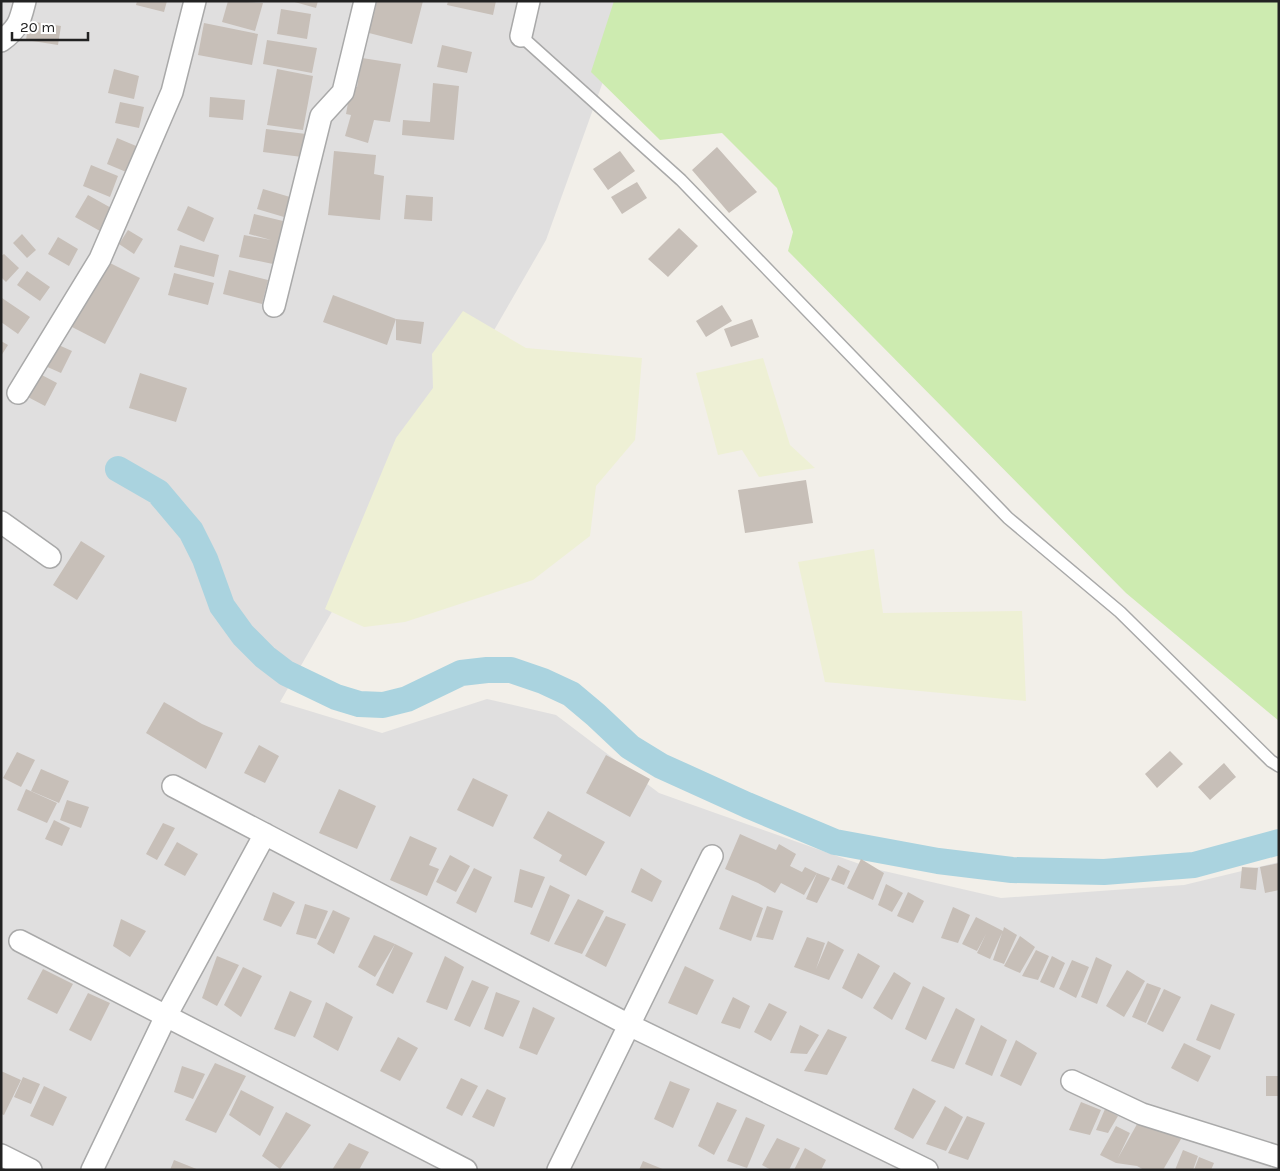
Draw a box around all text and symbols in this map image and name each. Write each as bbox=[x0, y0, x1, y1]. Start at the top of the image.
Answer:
scale bar bbox=[12, 10, 89, 42]
text: 20 m bbox=[20, 18, 55, 36]

